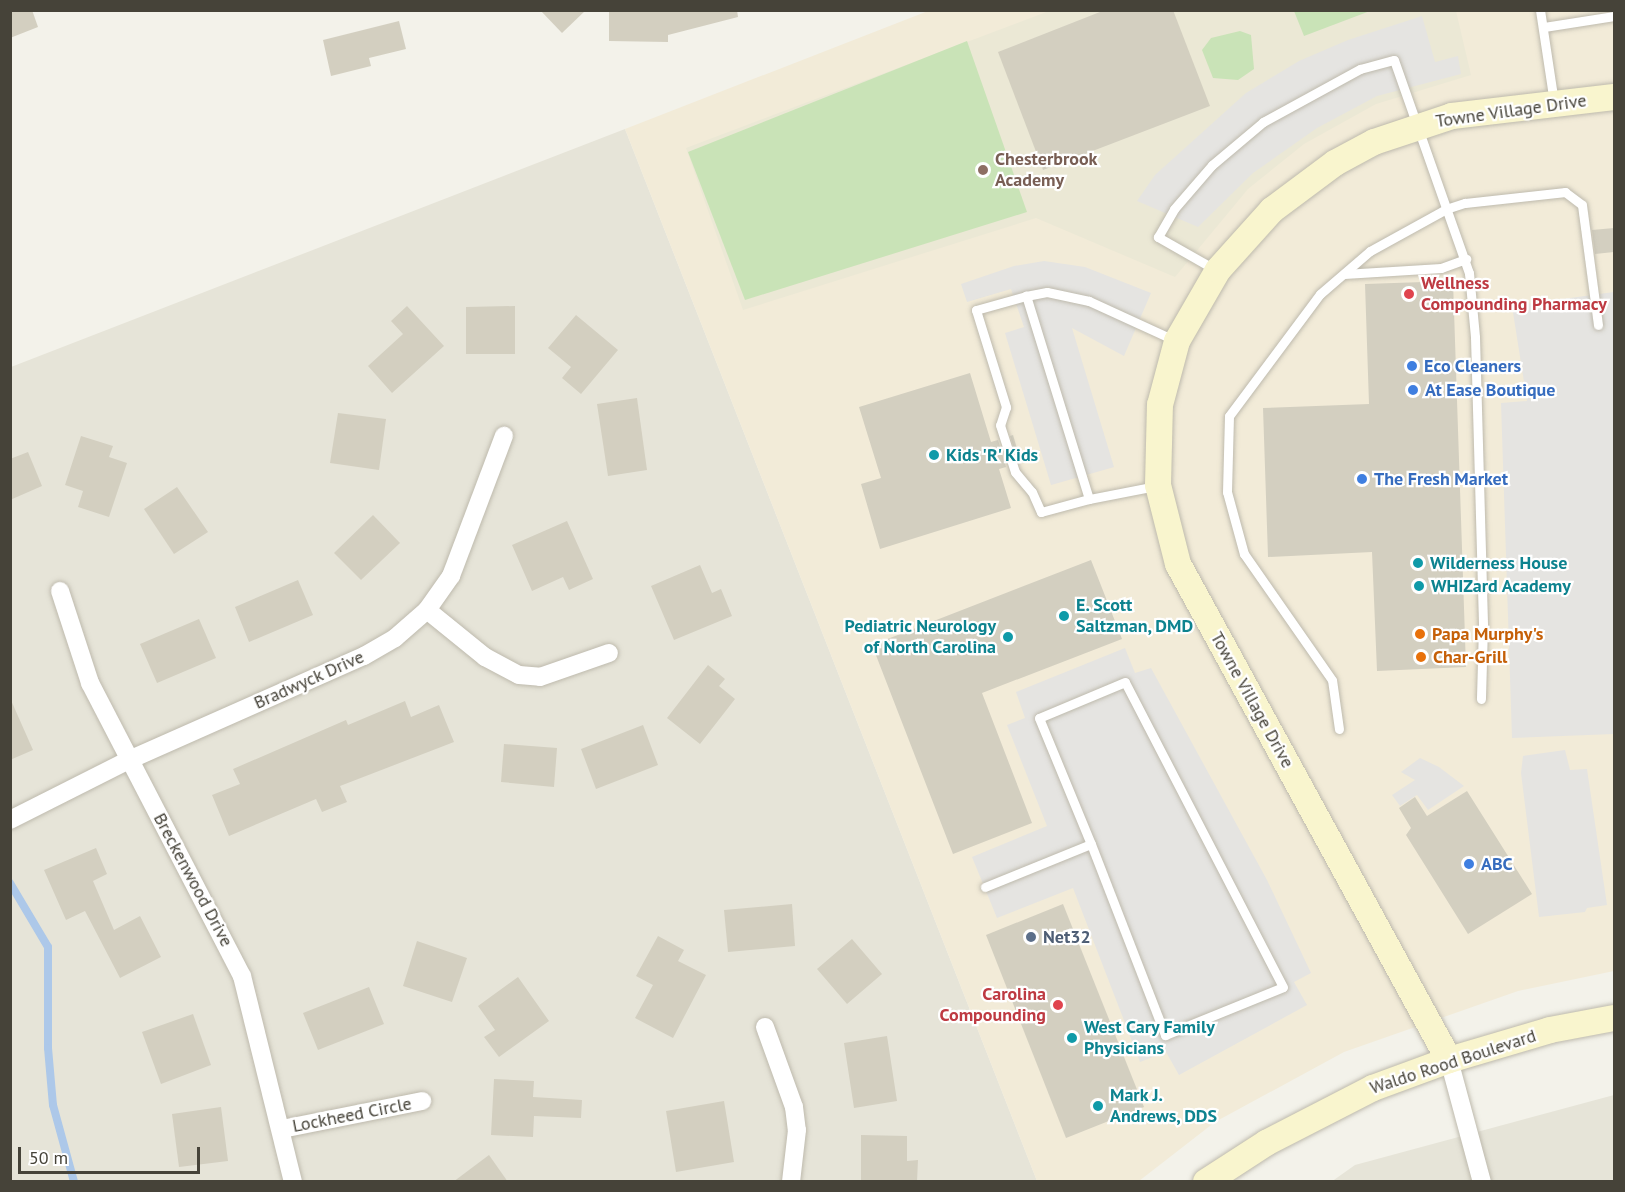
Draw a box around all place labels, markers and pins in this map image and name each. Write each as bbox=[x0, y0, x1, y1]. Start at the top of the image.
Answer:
place label: Chesterbrook Academy bbox=[995, 149, 1097, 192]
marker: Chesterbrook Academy bbox=[976, 163, 990, 177]
place label: Wellness Compounding Pharmacy bbox=[1421, 273, 1607, 316]
marker: Wellness Compounding Pharmacy bbox=[1402, 287, 1416, 301]
place label: Eco Cleaners bbox=[1424, 355, 1521, 377]
marker: Eco Cleaners bbox=[1405, 359, 1419, 373]
place label: At Ease Boutique bbox=[1425, 379, 1555, 401]
marker: At Ease Boutique bbox=[1406, 383, 1420, 397]
place label: Kids 'R' Kids bbox=[946, 444, 1041, 466]
marker: Kids 'R' Kids bbox=[927, 448, 941, 462]
place label: The Fresh Market bbox=[1374, 468, 1508, 490]
marker: The Fresh Market bbox=[1355, 472, 1369, 486]
place label: Wilderness House bbox=[1430, 552, 1567, 574]
marker: Wilderness House bbox=[1411, 556, 1425, 570]
place label: WHIZard Academy bbox=[1431, 575, 1572, 597]
marker: WHIZard Academy bbox=[1412, 579, 1426, 593]
place label: E. Scott Saltzman, DMD bbox=[1076, 595, 1194, 638]
marker: E. Scott Saltzman, DMD bbox=[1057, 609, 1071, 623]
place label: Pediatric Neurology of North Carolina bbox=[844, 616, 996, 658]
place label: Papa Murphy's bbox=[1432, 623, 1543, 645]
marker: Papa Murphy's bbox=[1413, 627, 1427, 641]
marker: Pediatric Neurology of North Carolina bbox=[1001, 630, 1015, 644]
place label: Char-Grill bbox=[1433, 646, 1507, 668]
marker: Char-Grill bbox=[1414, 650, 1428, 664]
place label: ABC bbox=[1481, 853, 1513, 875]
marker: ABC bbox=[1462, 857, 1476, 871]
place label: Net32 bbox=[1043, 926, 1091, 948]
marker: Net32 bbox=[1024, 930, 1038, 944]
place label: Carolina Compounding bbox=[940, 984, 1046, 1026]
marker: Carolina Compounding bbox=[1051, 998, 1065, 1012]
place label: West Cary Family Physicians bbox=[1084, 1017, 1216, 1060]
marker: West Cary Family Physicians bbox=[1065, 1031, 1079, 1045]
place label: Mark J. Andrews, DDS bbox=[1110, 1085, 1218, 1128]
marker: Mark J. Andrews, DDS bbox=[1091, 1099, 1105, 1113]

